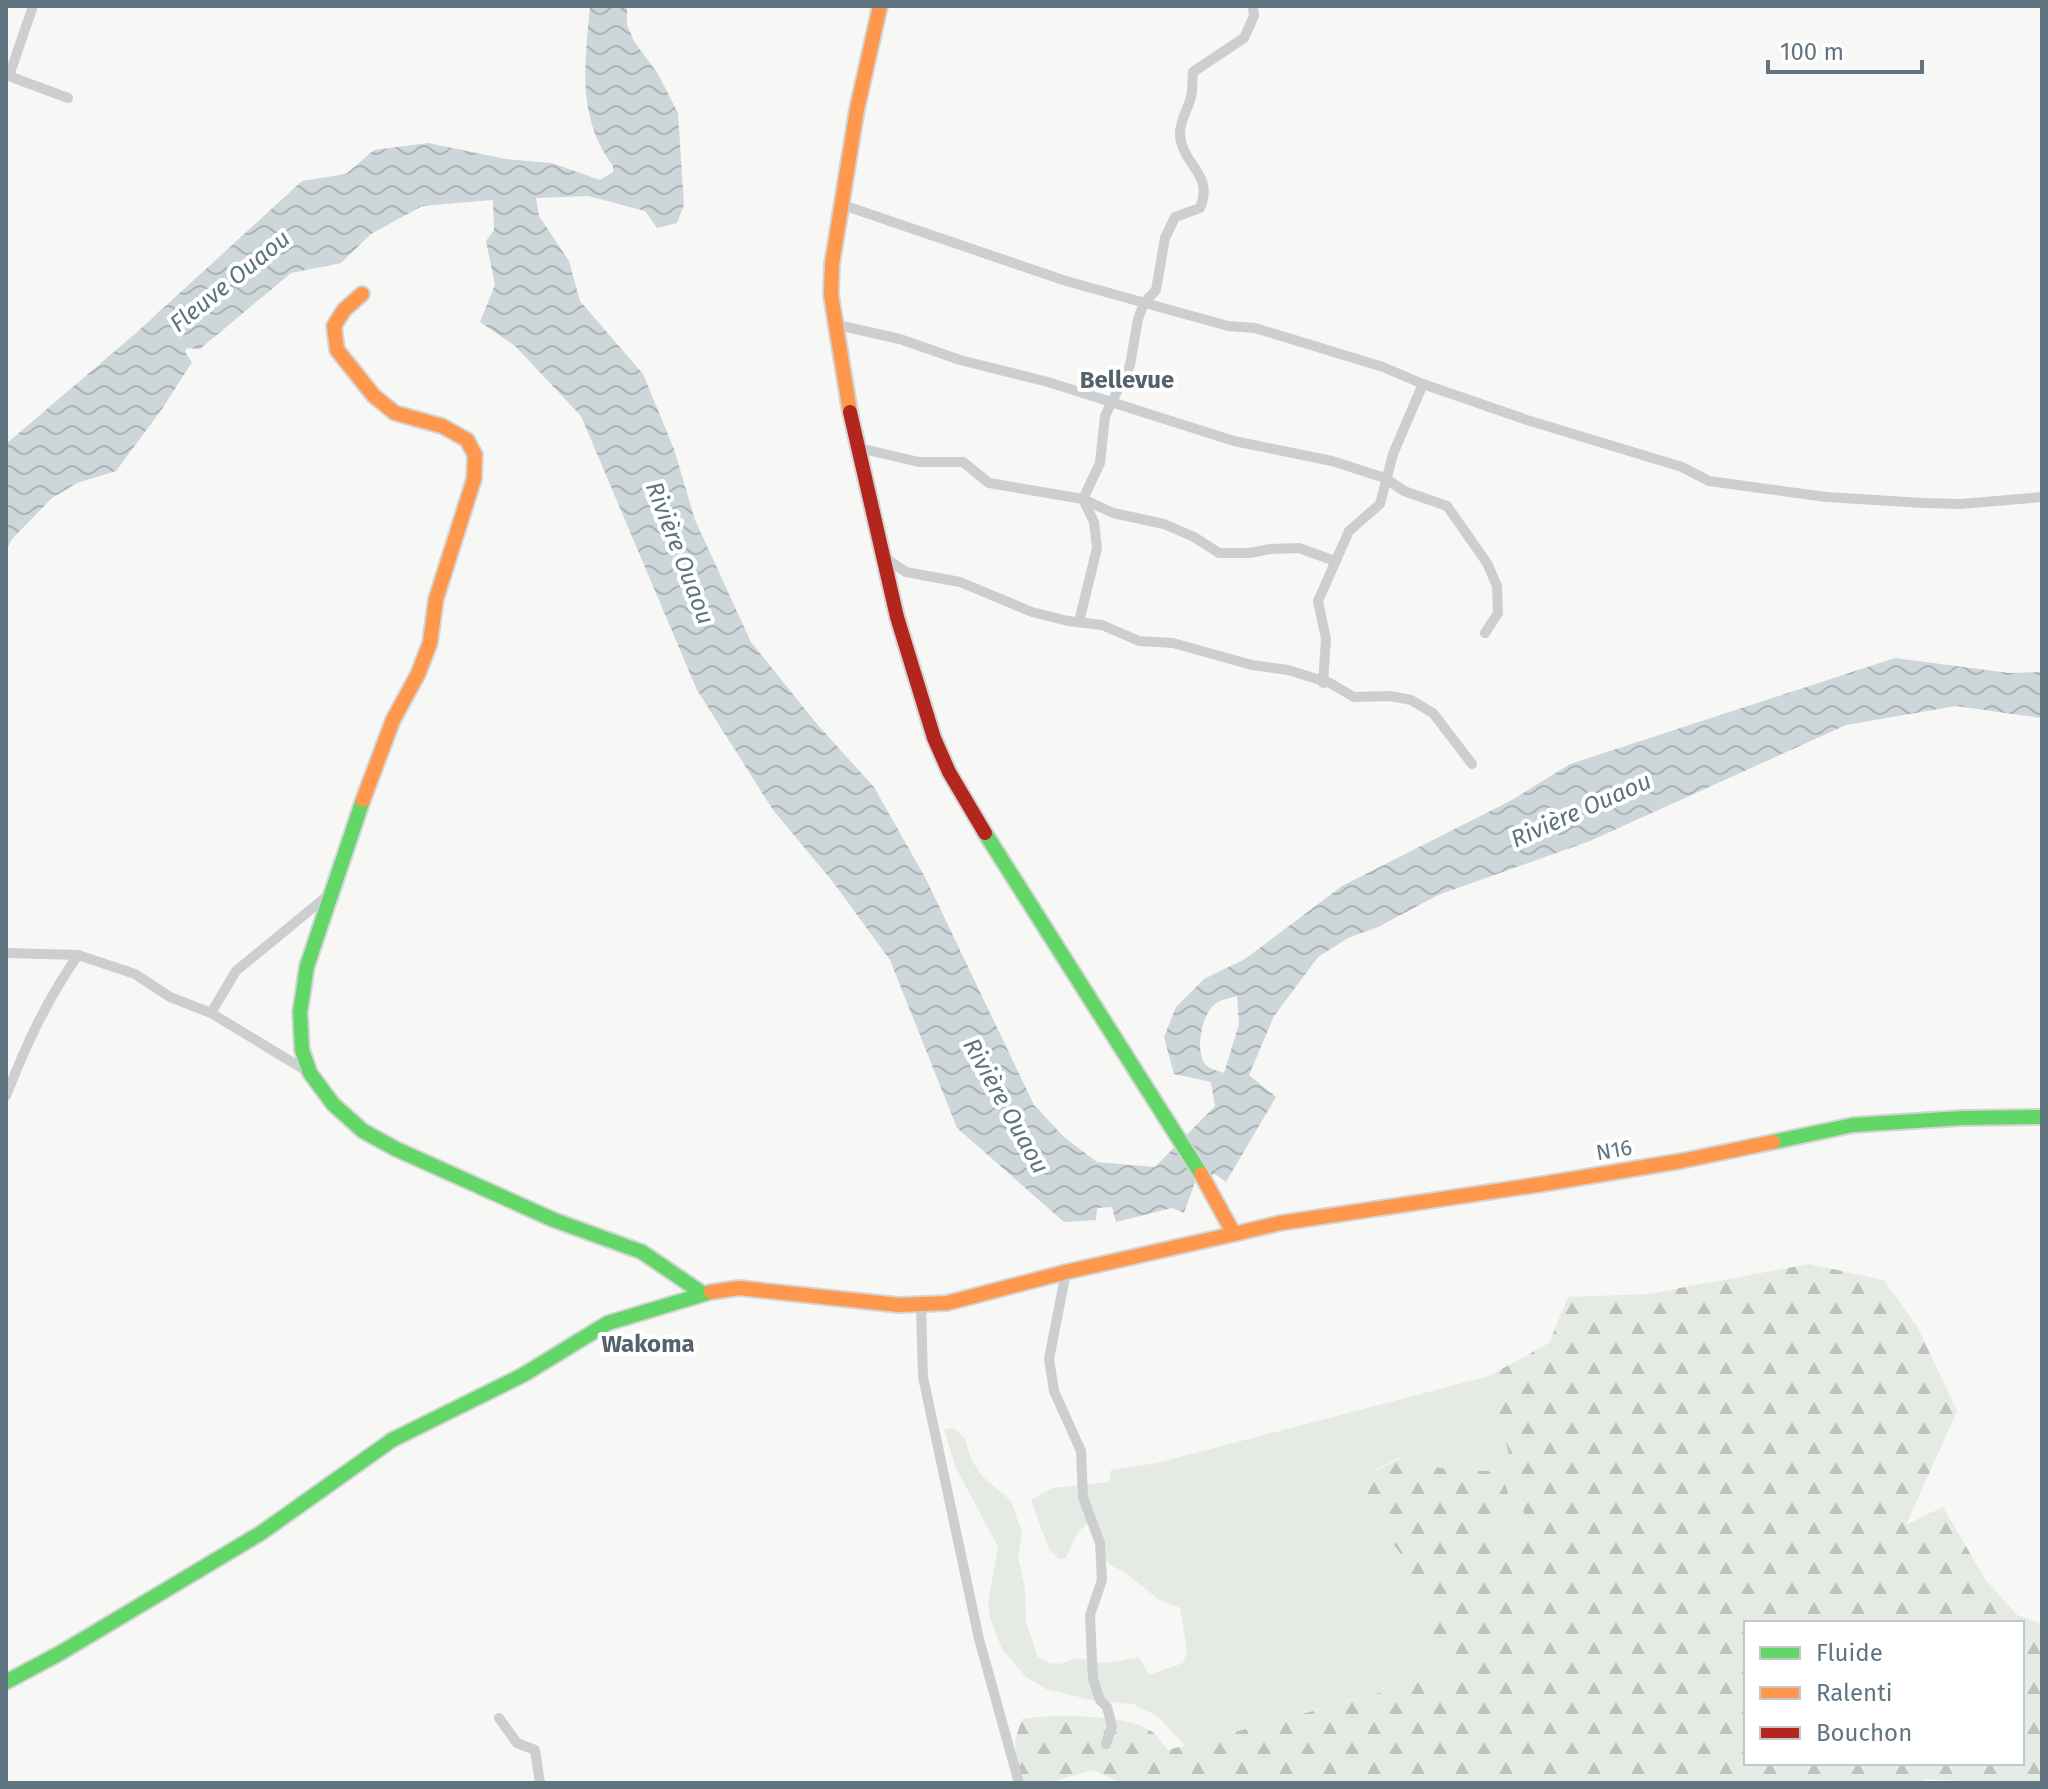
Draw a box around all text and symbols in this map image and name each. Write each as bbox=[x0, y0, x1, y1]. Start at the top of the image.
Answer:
scale bar bbox=[1768, 24, 1922, 74]
text: 100 m bbox=[1780, 38, 1844, 66]
water label: Fleuve Ouaou bbox=[164, 224, 296, 338]
district label: Bellevue bbox=[1080, 366, 1174, 394]
water label: Rivière Ouaou bbox=[640, 478, 720, 628]
water label: Rivière Ouaou bbox=[1507, 767, 1655, 853]
water label: Rivière Ouaou bbox=[957, 1033, 1055, 1179]
street label: N16 bbox=[1594, 1134, 1634, 1166]
district label: Wakoma bbox=[601, 1330, 695, 1358]
legend bbox=[1744, 1621, 2024, 1765]
text: Fluide bbox=[1816, 1639, 1883, 1667]
text: Ralenti bbox=[1816, 1679, 1893, 1707]
text: Bouchon bbox=[1816, 1719, 1912, 1747]

